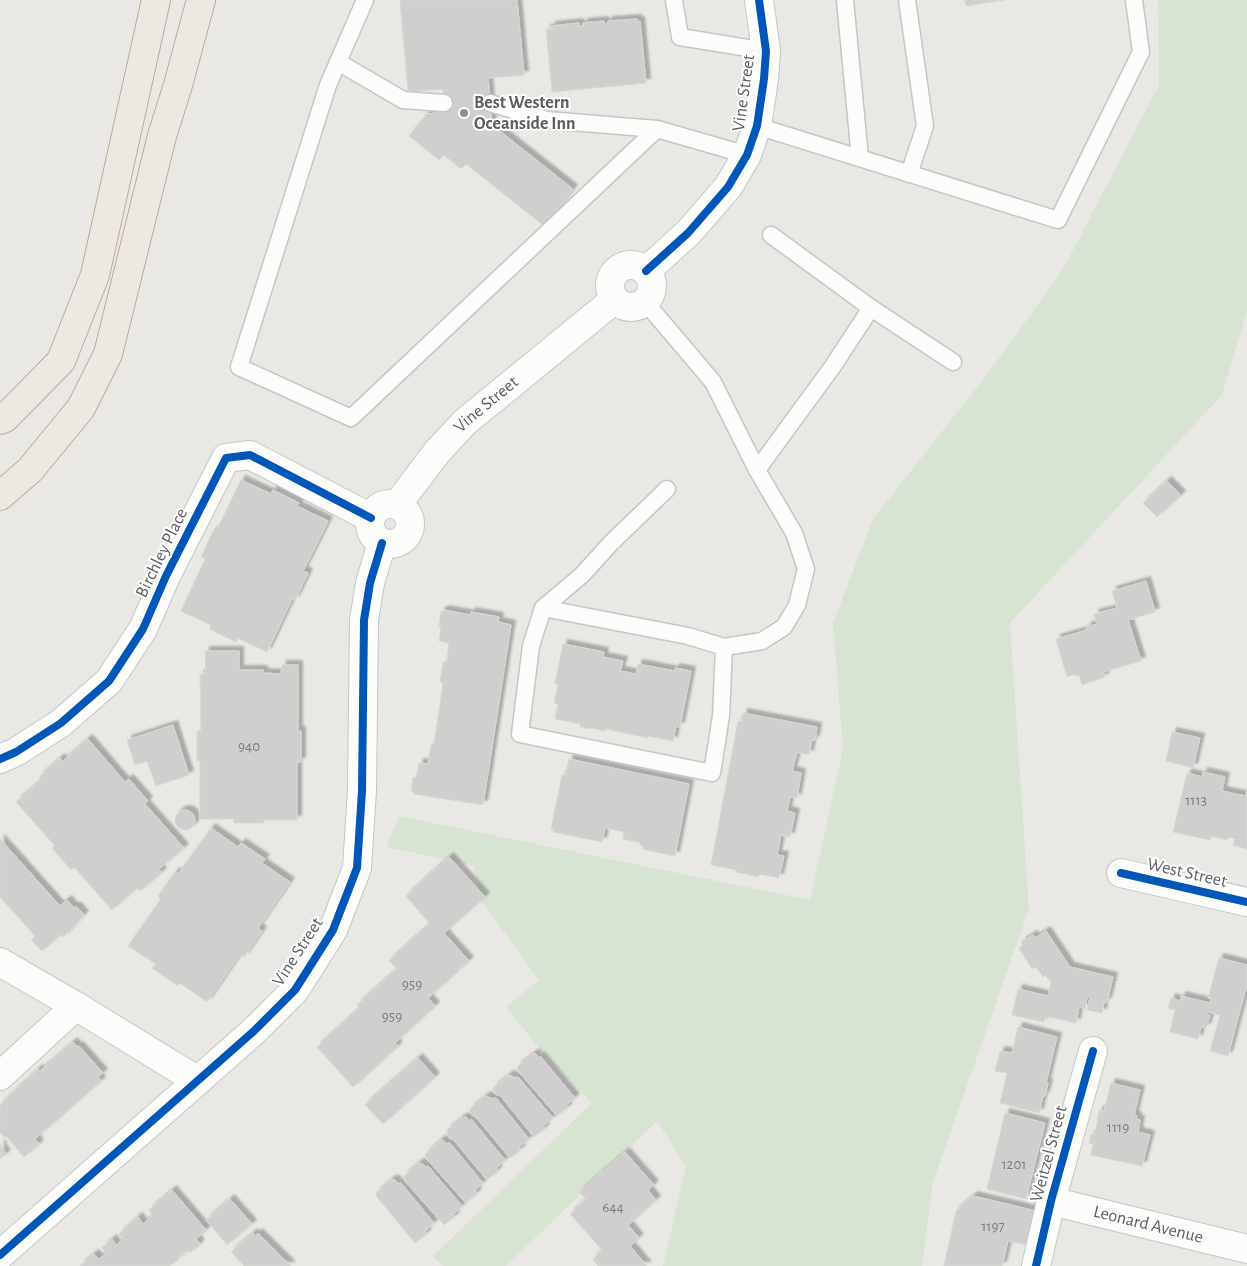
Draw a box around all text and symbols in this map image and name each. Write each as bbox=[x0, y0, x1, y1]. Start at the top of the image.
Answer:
street label: Vine Street bbox=[730, 53, 758, 133]
place label: Best Western Oceanside Inn bbox=[474, 94, 575, 133]
marker: Best Western Oceanside Inn bbox=[458, 107, 470, 119]
street label: Vine Street bbox=[451, 373, 522, 436]
street label: Birchley Place bbox=[133, 506, 191, 600]
house number: 940 bbox=[238, 739, 260, 754]
house number: 1113 bbox=[1185, 793, 1207, 808]
street label: West Street bbox=[1145, 855, 1229, 891]
street label: Vine Street bbox=[269, 914, 327, 989]
house number: 959 bbox=[402, 977, 422, 992]
house number: 959 bbox=[382, 1009, 402, 1024]
street label: Weitzel Street bbox=[1028, 1104, 1071, 1204]
house number: 1119 bbox=[1107, 1120, 1129, 1135]
house number: 1201 bbox=[1001, 1157, 1027, 1172]
house number: 644 bbox=[602, 1200, 624, 1215]
street label: Leonard Avenue bbox=[1091, 1203, 1205, 1247]
house number: 1197 bbox=[981, 1219, 1005, 1234]

